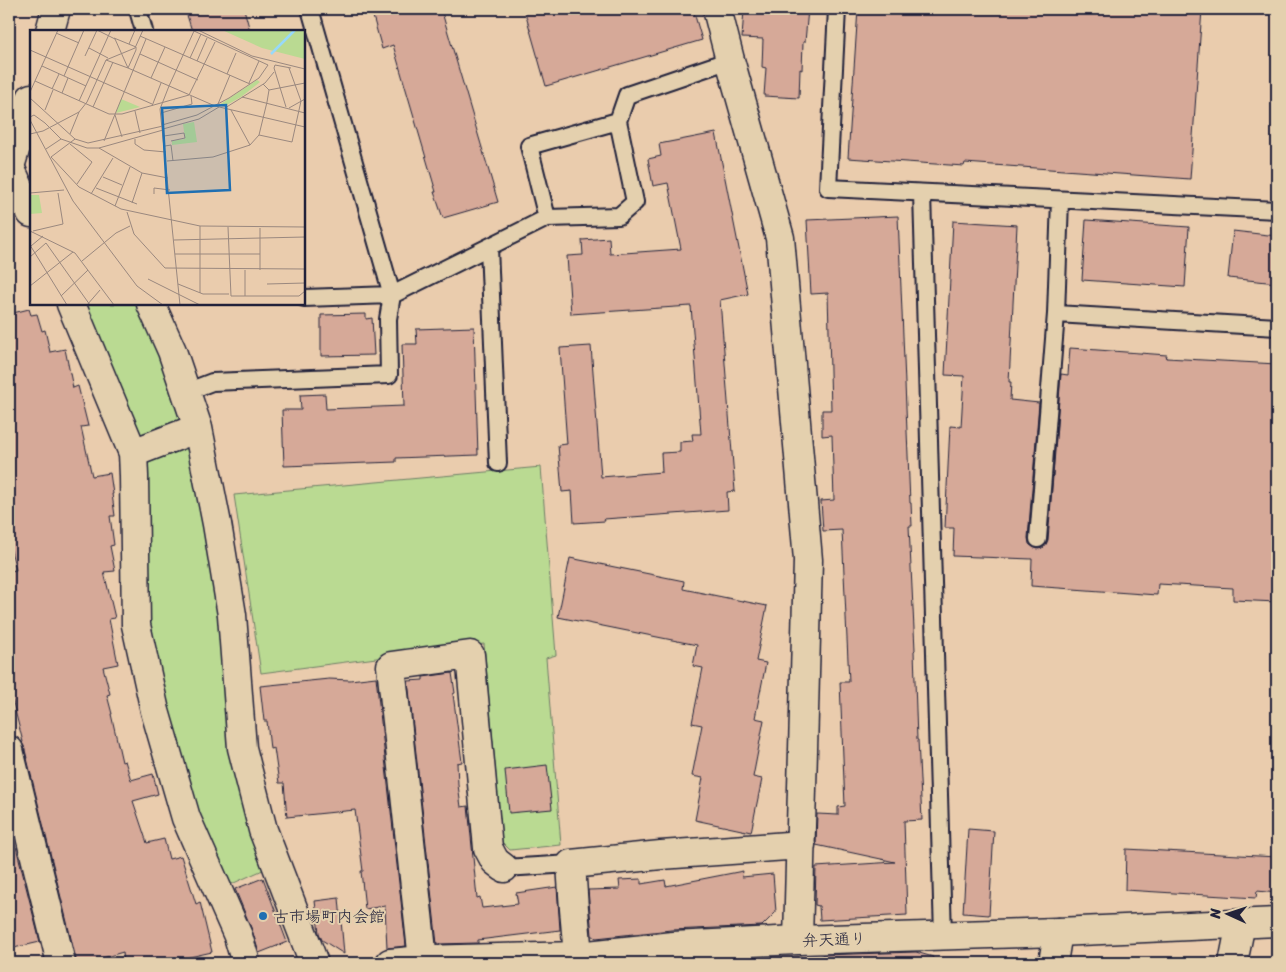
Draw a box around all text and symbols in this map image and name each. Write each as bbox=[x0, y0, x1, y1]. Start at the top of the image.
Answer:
inset map bbox=[30, 30, 305, 305]
north arrow bbox=[1204, 890, 1254, 940]
place label: 古市場町内会館 bbox=[273, 902, 385, 931]
text: N bbox=[1203, 908, 1228, 920]
marker: 古市場町内会館 bbox=[257, 910, 269, 922]
street label: 弁天通り bbox=[802, 924, 867, 955]

